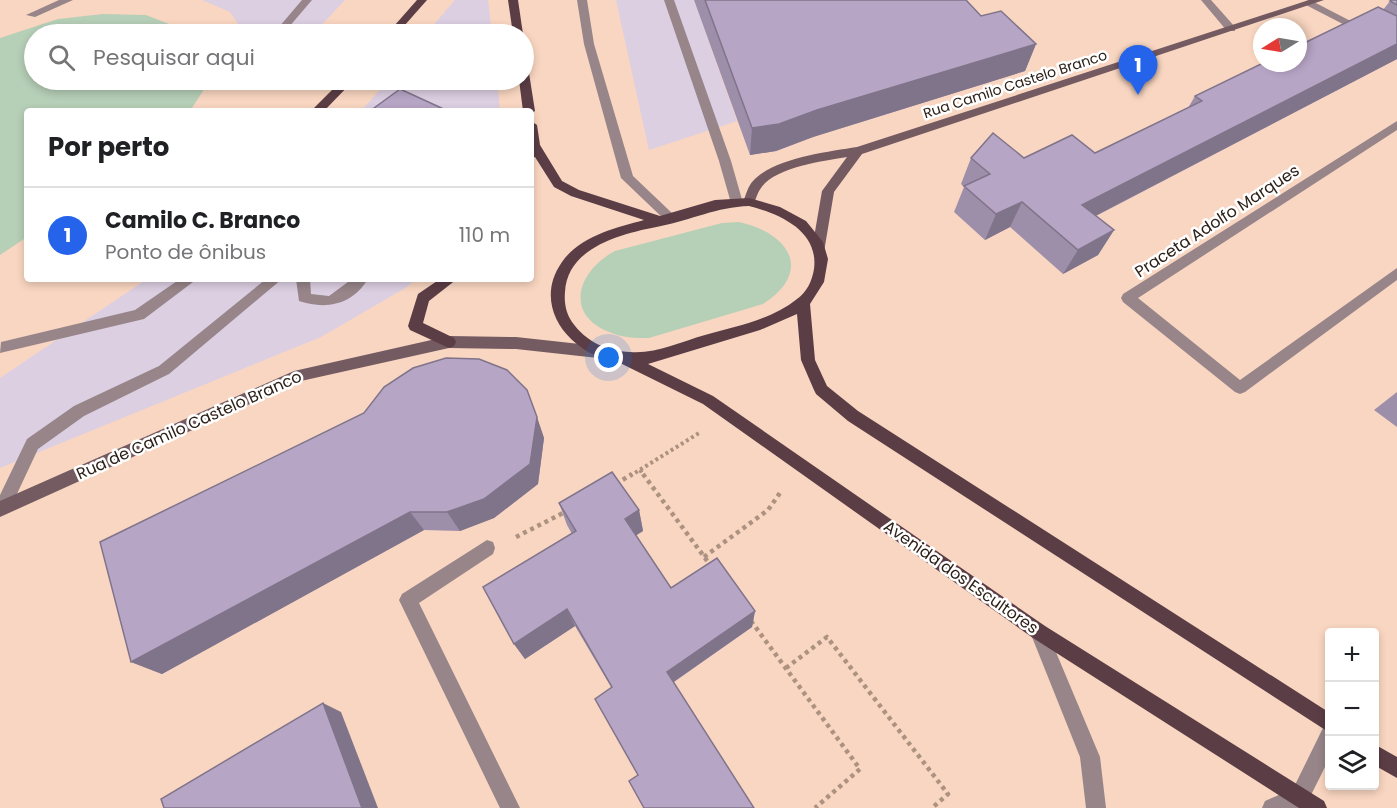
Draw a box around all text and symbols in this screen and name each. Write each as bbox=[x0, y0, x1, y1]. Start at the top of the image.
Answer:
north arrow bbox=[1253, 18, 1307, 72]
search box bbox=[24, 24, 534, 90]
icon: search bbox=[45, 41, 78, 74]
text: Pesquisar aqui bbox=[93, 42, 255, 73]
street label: Rua Camilo Castelo Branco bbox=[921, 45, 1109, 123]
pin: 1 bbox=[1118, 46, 1158, 95]
text: Por perto bbox=[48, 129, 169, 165]
street label: Praceta Adolfo Marques bbox=[1130, 159, 1304, 283]
text: Camilo C. Branco bbox=[105, 205, 300, 236]
text: 1 bbox=[64, 221, 71, 249]
text: 110 m bbox=[459, 221, 510, 249]
text: Ponto de ônibus bbox=[105, 238, 266, 266]
your location bbox=[594, 343, 623, 372]
street label: Rua de Camilo Castelo Branco bbox=[73, 365, 305, 485]
street label: Avenida dos Escultores bbox=[879, 515, 1043, 639]
map controls bbox=[1325, 628, 1379, 790]
button: + bbox=[1325, 628, 1379, 682]
button: − bbox=[1325, 682, 1379, 736]
button: layers bbox=[1325, 736, 1379, 790]

